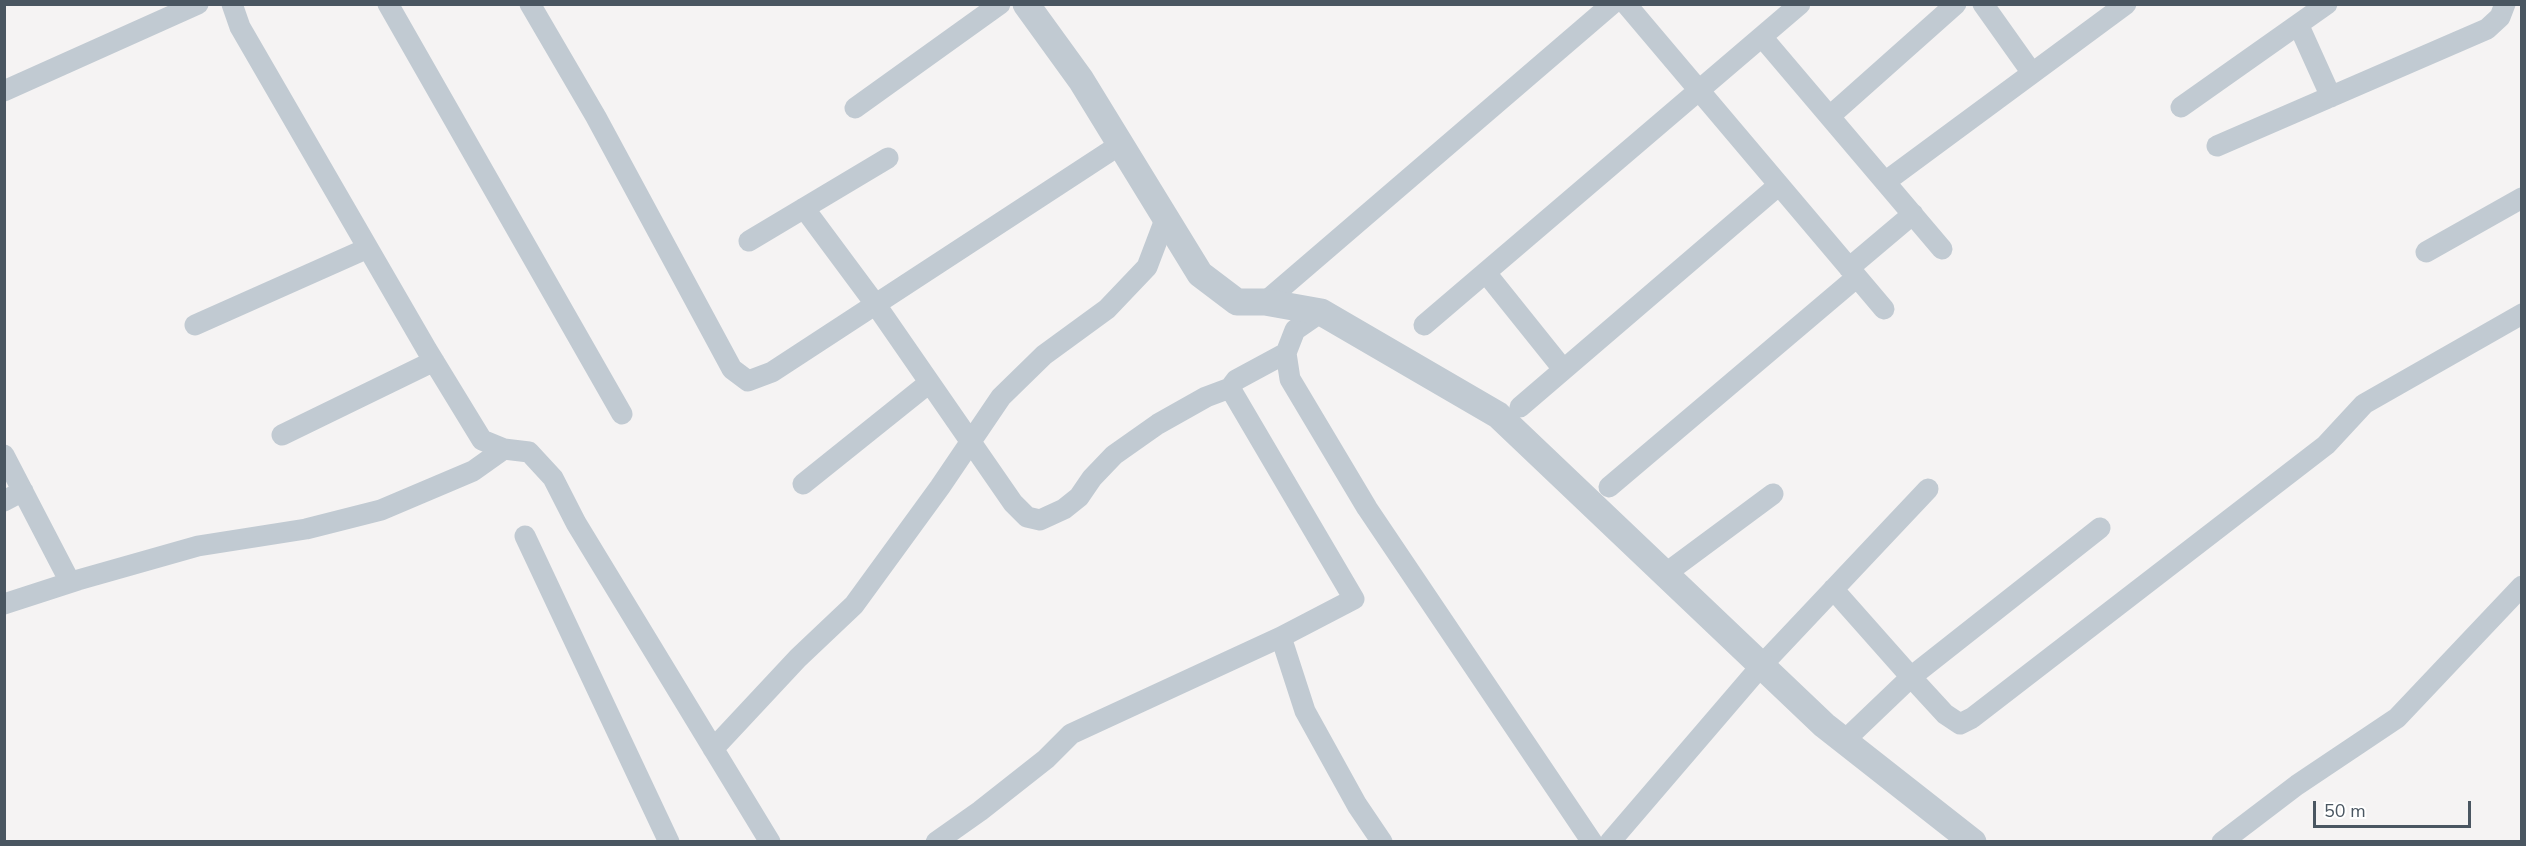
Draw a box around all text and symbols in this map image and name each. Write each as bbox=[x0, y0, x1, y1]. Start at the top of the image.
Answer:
scale bar bbox=[2316, 789, 2474, 827]
text: 50 m bbox=[2324, 799, 2366, 823]

